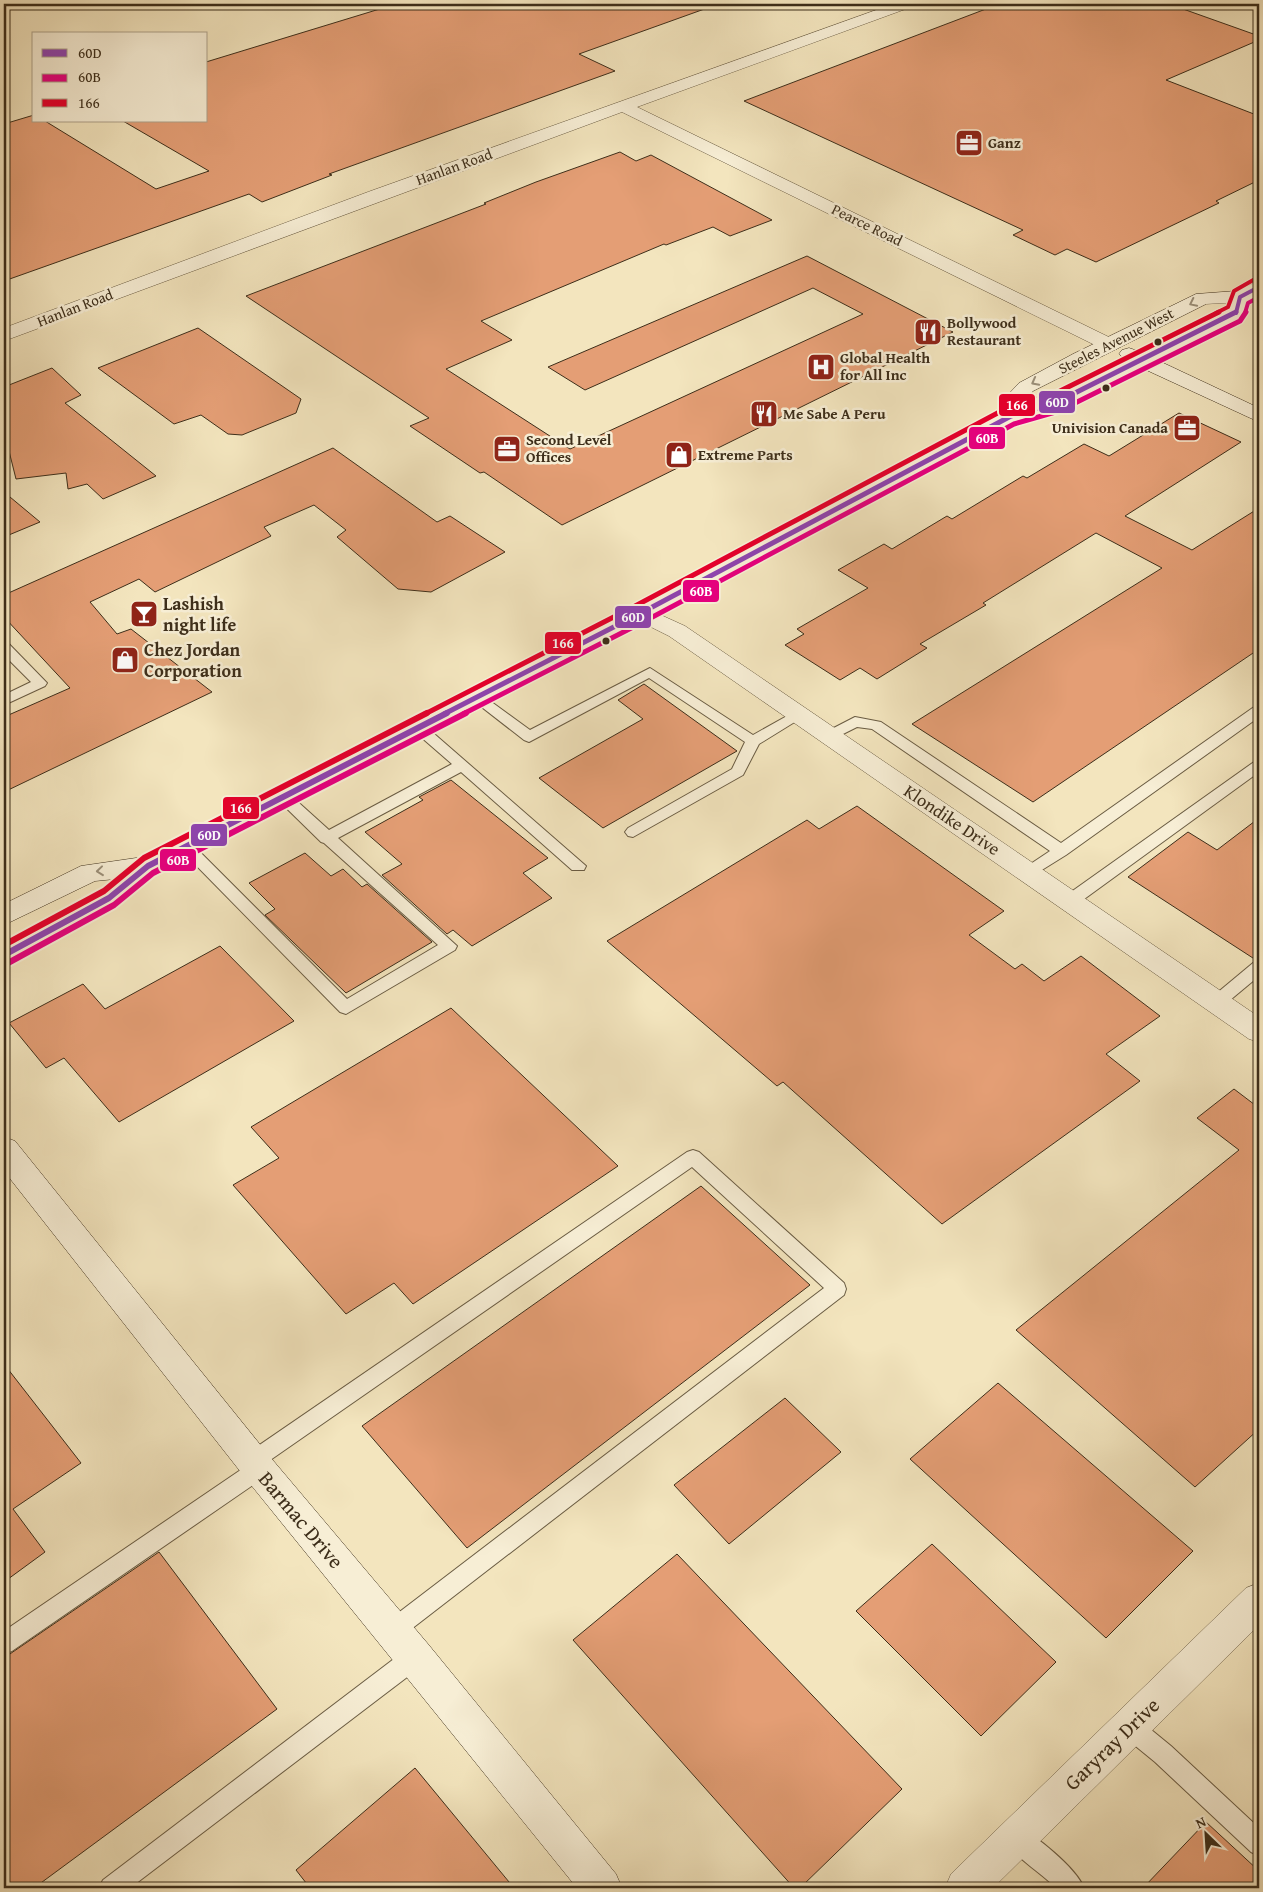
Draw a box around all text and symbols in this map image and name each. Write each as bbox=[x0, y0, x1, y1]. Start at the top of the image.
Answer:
legend bbox=[32, 32, 208, 122]
text: 60D bbox=[78, 42, 102, 63]
text: 60B bbox=[78, 66, 101, 87]
text: 166 bbox=[78, 92, 100, 113]
office icon: Ganz bbox=[954, 128, 984, 158]
place label: Ganz bbox=[988, 132, 1021, 153]
street label: Hanlan Road bbox=[413, 143, 495, 190]
street label: Pearce Road bbox=[828, 198, 906, 251]
street label: Hanlan Road bbox=[34, 283, 116, 332]
one-way arrow bbox=[1189, 297, 1198, 307]
street label: Steeles Avenue West bbox=[1054, 302, 1178, 379]
place label: Bollywood Restaurant bbox=[947, 312, 1021, 350]
restaurant icon: Bollywood Restaurant bbox=[913, 317, 943, 347]
unlabelled marker bbox=[1153, 337, 1163, 347]
place label: Global Health for All Inc bbox=[840, 347, 930, 385]
hospital icon: Global Health for All Inc bbox=[806, 352, 836, 382]
one-way arrow bbox=[1031, 376, 1040, 386]
unlabelled marker bbox=[1101, 383, 1111, 393]
line badge: 60D bbox=[1038, 390, 1076, 414]
text: 60D bbox=[1045, 392, 1069, 412]
line badge: 166 bbox=[998, 393, 1036, 417]
text: 166 bbox=[1006, 395, 1028, 415]
restaurant icon: Me Sabe A Peru bbox=[749, 399, 779, 429]
place label: Me Sabe A Peru bbox=[783, 403, 886, 424]
office icon: Univision Canada bbox=[1172, 413, 1202, 443]
place label: Univision Canada bbox=[1052, 417, 1168, 438]
line badge: 60B bbox=[968, 426, 1006, 450]
text: 60B bbox=[975, 428, 999, 448]
place label: Second Level Offices bbox=[526, 429, 612, 467]
office icon: Second Level Offices bbox=[492, 434, 522, 464]
shop icon: Extreme Parts bbox=[664, 440, 694, 470]
place label: Extreme Parts bbox=[698, 444, 793, 465]
line badge: 60B bbox=[682, 579, 720, 603]
text: 60B bbox=[689, 581, 713, 601]
place label: Lashish night life bbox=[163, 590, 237, 638]
bar icon: Lashish night life bbox=[129, 599, 159, 629]
line badge: 60D bbox=[614, 605, 652, 629]
text: 60D bbox=[621, 607, 645, 627]
line badge: 166 bbox=[544, 631, 582, 655]
text: 166 bbox=[552, 633, 574, 653]
place label: Chez Jordan Corporation bbox=[144, 636, 242, 684]
unlabelled marker bbox=[601, 636, 611, 646]
shop icon: Chez Jordan Corporation bbox=[110, 645, 140, 675]
street label: Klondike Drive bbox=[899, 777, 1006, 862]
line badge: 166 bbox=[222, 796, 260, 820]
text: 166 bbox=[230, 798, 252, 818]
line badge: 60D bbox=[190, 823, 228, 847]
text: 60D bbox=[197, 825, 221, 845]
line badge: 60B bbox=[159, 848, 197, 872]
text: 60B bbox=[166, 850, 190, 870]
one-way arrow bbox=[95, 865, 103, 876]
street label: Barmac Drive bbox=[251, 1464, 351, 1575]
street label: Garyray Drive bbox=[1057, 1690, 1166, 1797]
north arrow bbox=[1180, 1810, 1230, 1860]
text: N bbox=[1192, 1811, 1210, 1833]

